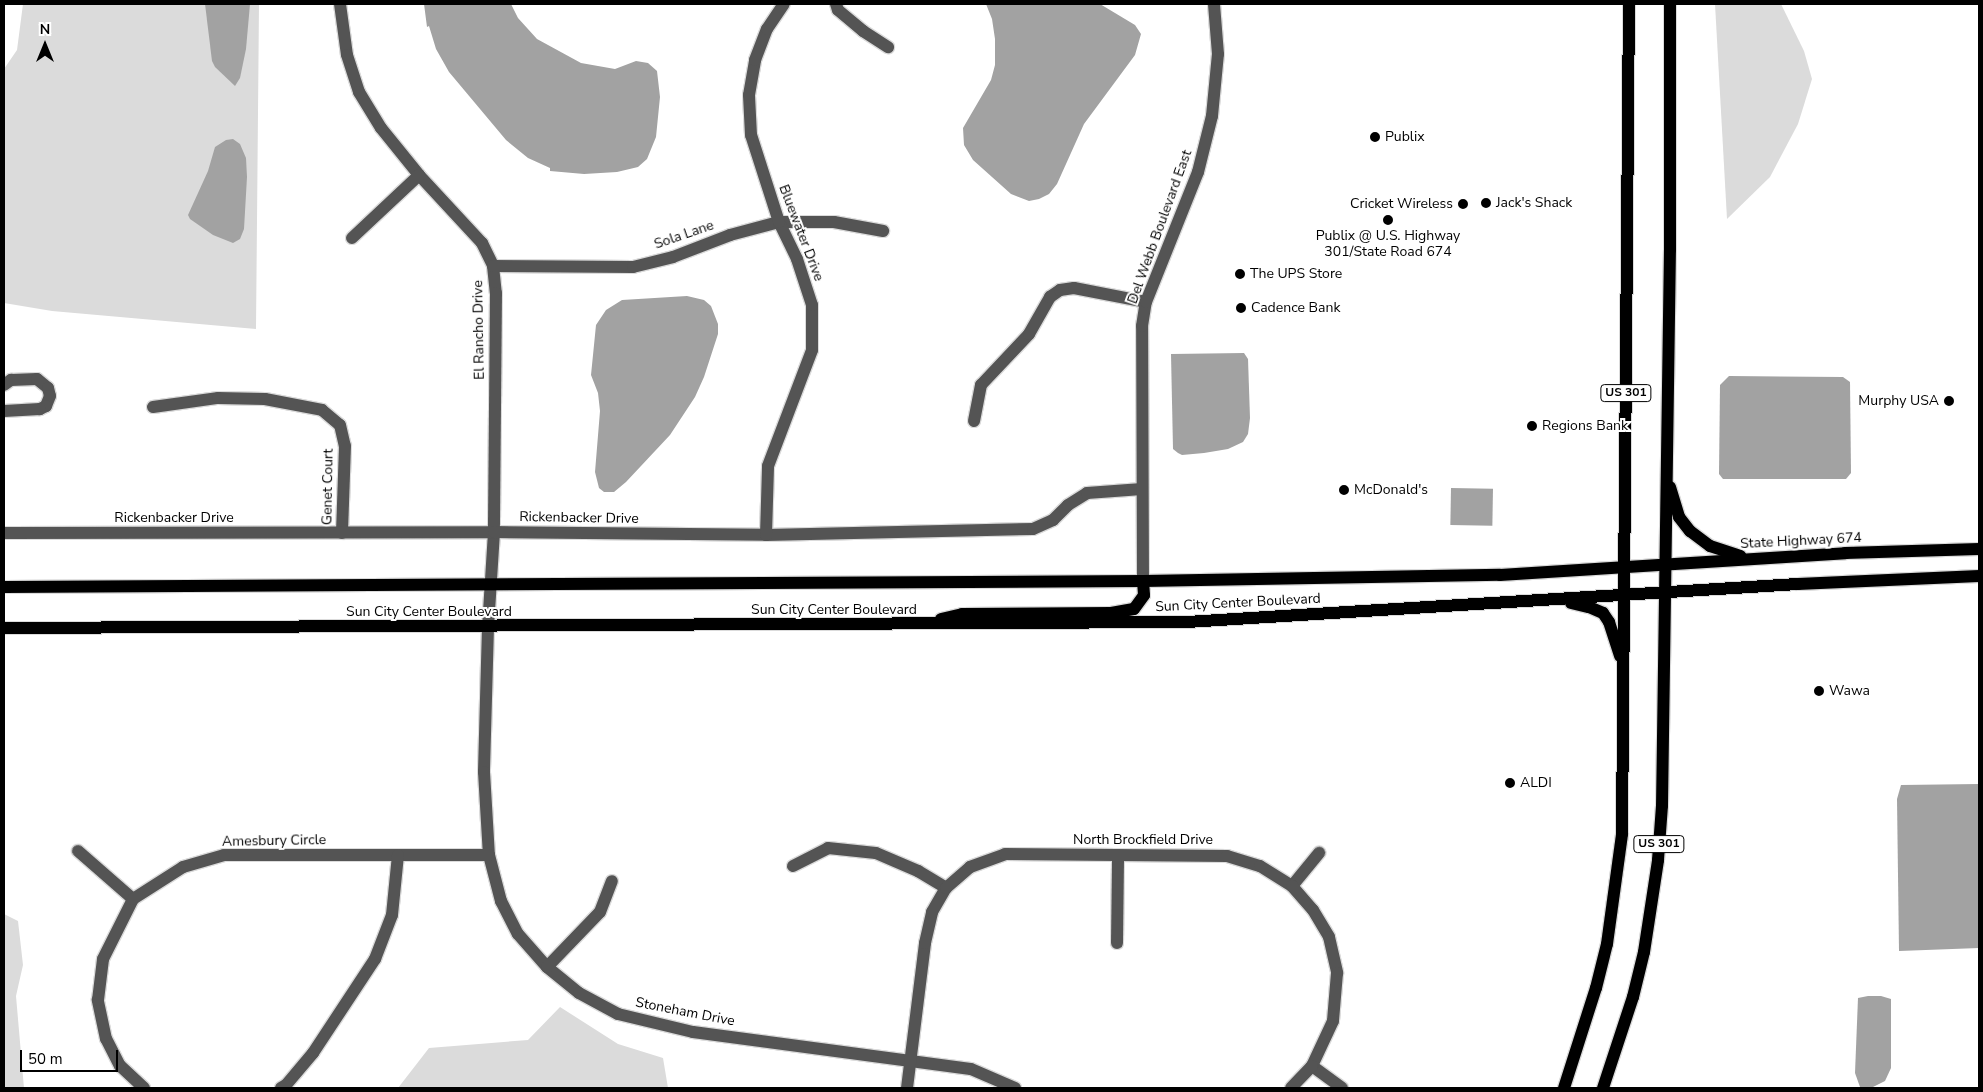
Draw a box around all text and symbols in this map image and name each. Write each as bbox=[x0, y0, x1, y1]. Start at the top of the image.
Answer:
north arrow bbox=[20, 20, 70, 70]
text: N bbox=[40, 20, 50, 39]
place label: Publix bbox=[1385, 129, 1425, 145]
marker: Publix bbox=[1369, 131, 1381, 143]
street label: Del Webb Boulevard East bbox=[1124, 148, 1196, 306]
street label: Bluewater Drive bbox=[775, 182, 827, 284]
place label: Jack's Shack bbox=[1496, 195, 1572, 211]
place label: Cricket Wireless bbox=[1350, 196, 1453, 212]
marker: Jack's Shack bbox=[1480, 197, 1492, 209]
marker: Cricket Wireless bbox=[1457, 198, 1469, 210]
marker: Publix @ U.S. Highway 301/State Road 674 bbox=[1382, 214, 1394, 226]
street label: Sola Lane bbox=[652, 217, 716, 253]
place label: Publix @ U.S. Highway 301/State Road 674 bbox=[1316, 228, 1460, 260]
place label: The UPS Store bbox=[1250, 266, 1342, 282]
marker: The UPS Store bbox=[1234, 268, 1246, 280]
street label: El Rancho Drive bbox=[470, 280, 488, 380]
place label: Cadence Bank bbox=[1251, 300, 1340, 316]
marker: Cadence Bank bbox=[1235, 302, 1247, 314]
road number: US 301 bbox=[1600, 383, 1652, 402]
place label: Murphy USA bbox=[1858, 393, 1939, 409]
marker: Murphy USA bbox=[1943, 395, 1955, 407]
place label: Regions Bank bbox=[1542, 418, 1628, 434]
marker: Regions Bank bbox=[1526, 420, 1538, 432]
street label: Genet Court bbox=[319, 449, 337, 525]
place label: McDonald's bbox=[1354, 482, 1428, 498]
marker: McDonald's bbox=[1338, 484, 1350, 496]
street label: Rickenbacker Drive bbox=[519, 509, 639, 527]
street label: Rickenbacker Drive bbox=[114, 510, 234, 526]
street label: State Highway 674 bbox=[1740, 529, 1862, 553]
street label: Sun City Center Boulevard bbox=[1155, 590, 1321, 616]
street label: Sun City Center Boulevard bbox=[751, 602, 917, 618]
street label: Sun City Center Boulevard bbox=[346, 604, 512, 620]
place label: Wawa bbox=[1829, 683, 1870, 699]
marker: Wawa bbox=[1813, 685, 1825, 697]
place label: ALDI bbox=[1520, 775, 1552, 791]
marker: ALDI bbox=[1504, 777, 1516, 789]
street label: Amesbury Circle bbox=[222, 832, 326, 850]
street label: North Brockfield Drive bbox=[1073, 832, 1213, 848]
road number: US 301 bbox=[1633, 834, 1685, 854]
street label: Stoneham Drive bbox=[634, 994, 736, 1030]
scale bar bbox=[22, 1040, 120, 1072]
text: 50 m bbox=[28, 1049, 63, 1069]

